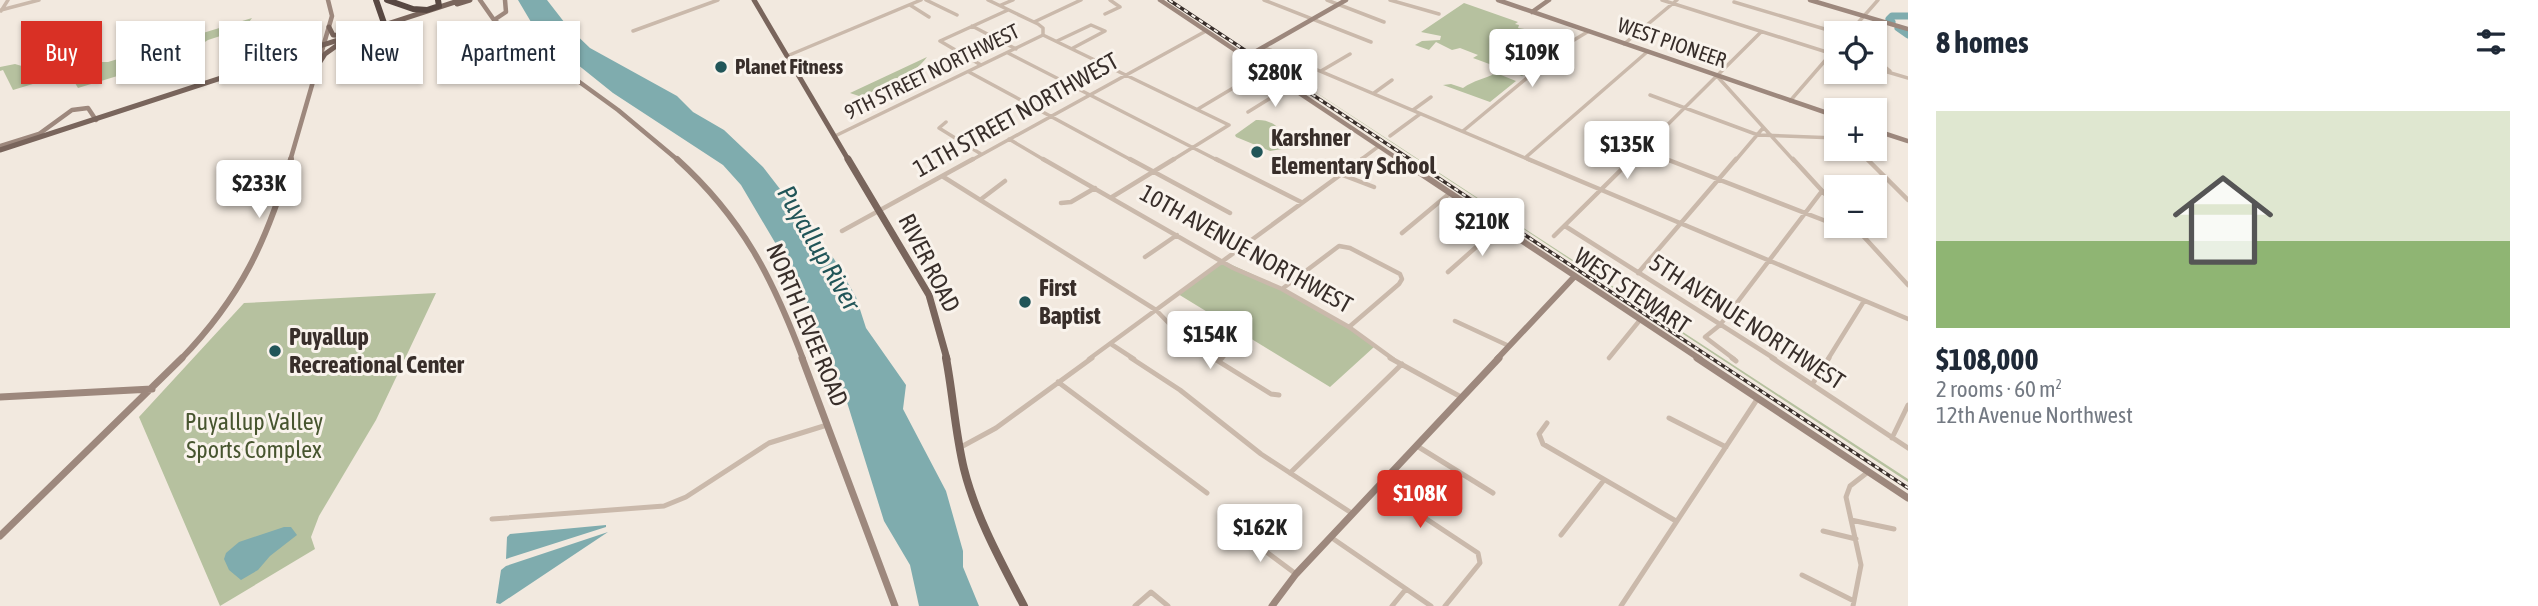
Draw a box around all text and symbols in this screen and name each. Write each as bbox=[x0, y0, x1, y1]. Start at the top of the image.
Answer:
street label: WEST PIONEER bbox=[1615, 12, 1730, 72]
street label: 9TH STREET NORTHWEST bbox=[840, 18, 1023, 124]
chip: Buy bbox=[21, 21, 102, 84]
chip: Rent bbox=[116, 21, 205, 84]
chip: Filters bbox=[219, 21, 322, 84]
chip: New bbox=[336, 21, 423, 84]
chip: Apartment bbox=[437, 21, 580, 84]
map controls bbox=[1824, 21, 1887, 238]
button: locate bbox=[1824, 21, 1887, 84]
icon: filters bbox=[2472, 23, 2510, 61]
text: 8 homes bbox=[1936, 25, 2029, 59]
pin: $109K bbox=[1483, 29, 1581, 89]
text: $109K bbox=[1505, 39, 1559, 65]
street label: 11TH STREET NORTHWEST bbox=[909, 47, 1123, 182]
pin: $280K bbox=[1226, 50, 1324, 109]
place label: Planet Fitness bbox=[735, 54, 844, 78]
marker: Planet Fitness bbox=[713, 59, 729, 75]
text: $280K bbox=[1248, 59, 1302, 85]
button: + bbox=[1824, 98, 1887, 161]
pin: $135K bbox=[1578, 122, 1676, 181]
place label: Karshner Elementary School bbox=[1271, 124, 1437, 179]
text: $135K bbox=[1600, 131, 1654, 157]
marker: Karshner Elementary School bbox=[1249, 144, 1265, 160]
icon: home bbox=[2160, 157, 2286, 283]
pin: $233K bbox=[210, 160, 308, 220]
text: $233K bbox=[232, 170, 286, 196]
button: − bbox=[1824, 175, 1887, 238]
street label: 10TH AVENUE NORTHWEST bbox=[1135, 179, 1357, 318]
water label: Puyallup River bbox=[771, 180, 867, 317]
pin: $210K bbox=[1433, 198, 1531, 258]
text: $210K bbox=[1455, 208, 1509, 234]
street label: RIVER ROAD bbox=[893, 209, 966, 316]
street label: NORTH LEVEE ROAD bbox=[761, 239, 854, 410]
street label: WEST STEWART bbox=[1569, 242, 1696, 339]
street label: 5TH AVENUE NORTHWEST bbox=[1645, 248, 1850, 395]
place label: First Baptist bbox=[1039, 274, 1101, 329]
marker: First Baptist bbox=[1017, 294, 1033, 310]
pin: $154K bbox=[1161, 312, 1259, 371]
text: $154K bbox=[1183, 321, 1237, 347]
place label: Puyallup Recreational Center bbox=[289, 323, 465, 378]
text: $108,000 bbox=[1936, 342, 2039, 376]
marker: Puyallup Recreational Center bbox=[267, 343, 283, 359]
text: 2 rooms · 60 m² bbox=[1936, 376, 2062, 402]
text: 12th Avenue Northwest bbox=[1936, 402, 2133, 428]
park label: Puyallup Valley Sports Complex bbox=[185, 408, 323, 463]
pin: $108K bbox=[1371, 470, 1469, 530]
text: $108K bbox=[1393, 480, 1447, 506]
pin: $162K bbox=[1211, 504, 1309, 564]
text: $162K bbox=[1233, 514, 1287, 540]

